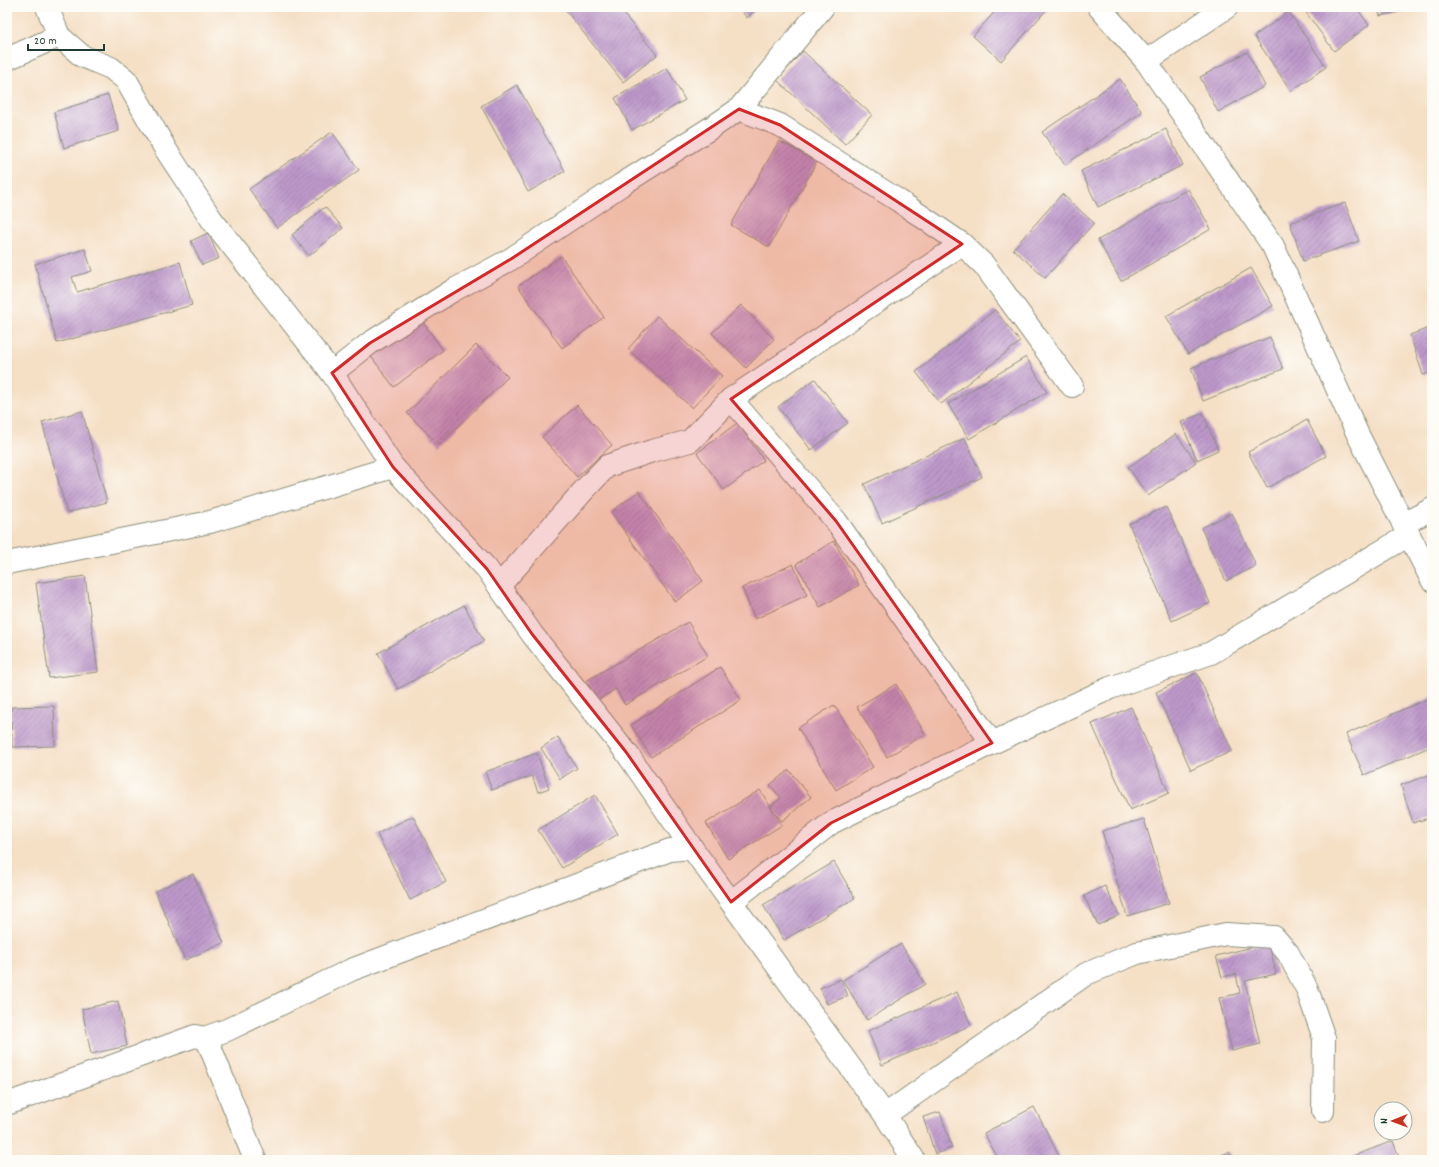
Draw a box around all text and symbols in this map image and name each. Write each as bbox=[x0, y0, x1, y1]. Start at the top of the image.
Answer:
scale bar bbox=[28, 26, 104, 52]
text: 20 m bbox=[34, 33, 57, 50]
north arrow bbox=[1373, 1101, 1413, 1141]
text: N bbox=[1377, 1118, 1393, 1124]

